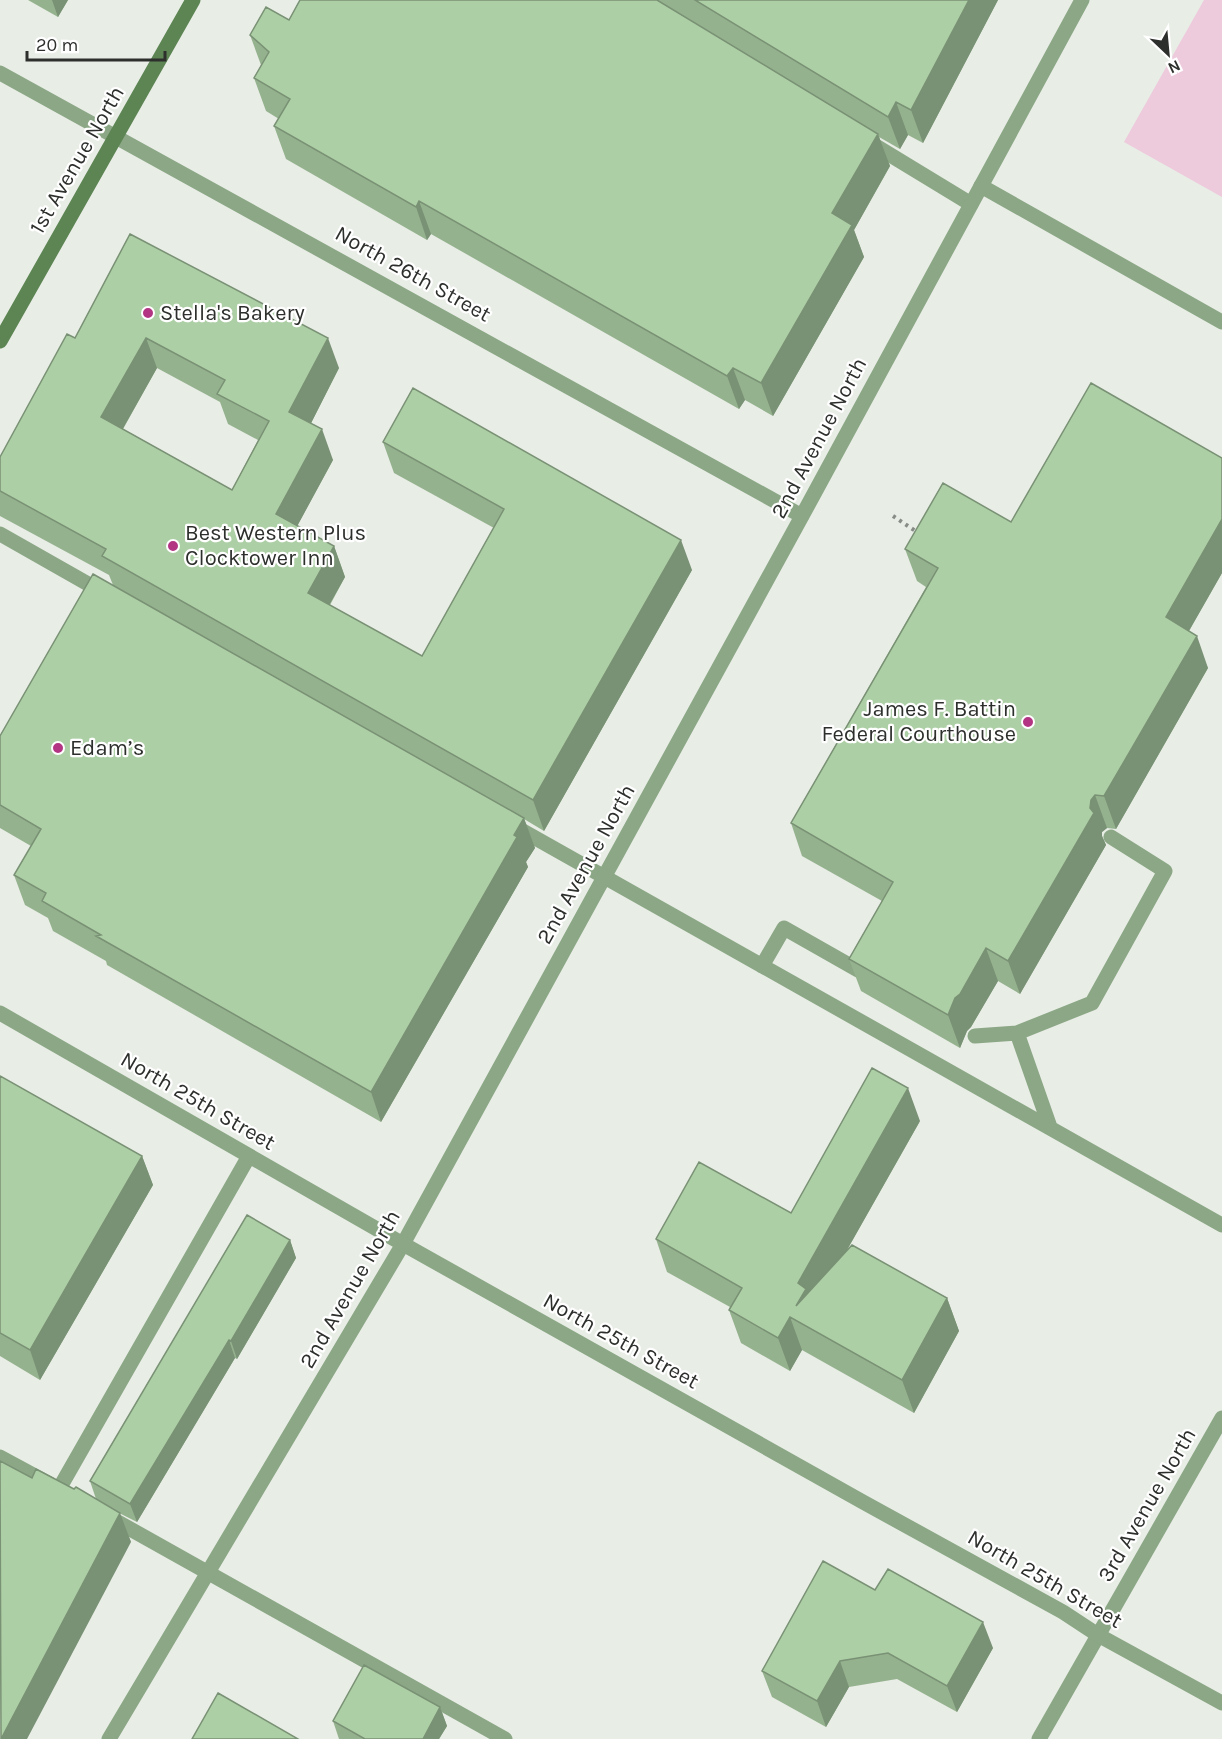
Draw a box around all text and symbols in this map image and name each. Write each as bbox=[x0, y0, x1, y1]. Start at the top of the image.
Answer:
scale bar bbox=[27, 24, 165, 62]
north arrow bbox=[1138, 24, 1198, 84]
text: 20 m bbox=[36, 34, 78, 56]
text: N bbox=[1165, 56, 1184, 78]
street label: 1st Avenue North bbox=[24, 81, 130, 239]
street label: North 26th Street bbox=[330, 220, 496, 328]
place label: Stella's Bakery bbox=[160, 300, 305, 326]
marker: Stella's Bakery bbox=[141, 306, 155, 320]
street label: 2nd Avenue North bbox=[766, 353, 872, 523]
place label: Best Western Plus Clocktower Inn bbox=[185, 520, 366, 571]
marker: Best Western Plus Clocktower Inn bbox=[166, 539, 180, 553]
place label: James F. Battin Federal Courthouse bbox=[821, 696, 1016, 747]
marker: James F. Battin Federal Courthouse bbox=[1021, 715, 1035, 729]
place label: Edam’s bbox=[70, 735, 144, 761]
marker: Edam’s bbox=[51, 741, 65, 755]
street label: 2nd Avenue North bbox=[531, 780, 641, 948]
street label: North 25th Street bbox=[116, 1046, 280, 1156]
street label: 2nd Avenue North bbox=[294, 1205, 406, 1373]
street label: North 25th Street bbox=[539, 1287, 703, 1395]
street label: 3rd Avenue North bbox=[1092, 1423, 1202, 1587]
street label: North 25th Street bbox=[963, 1524, 1127, 1634]

